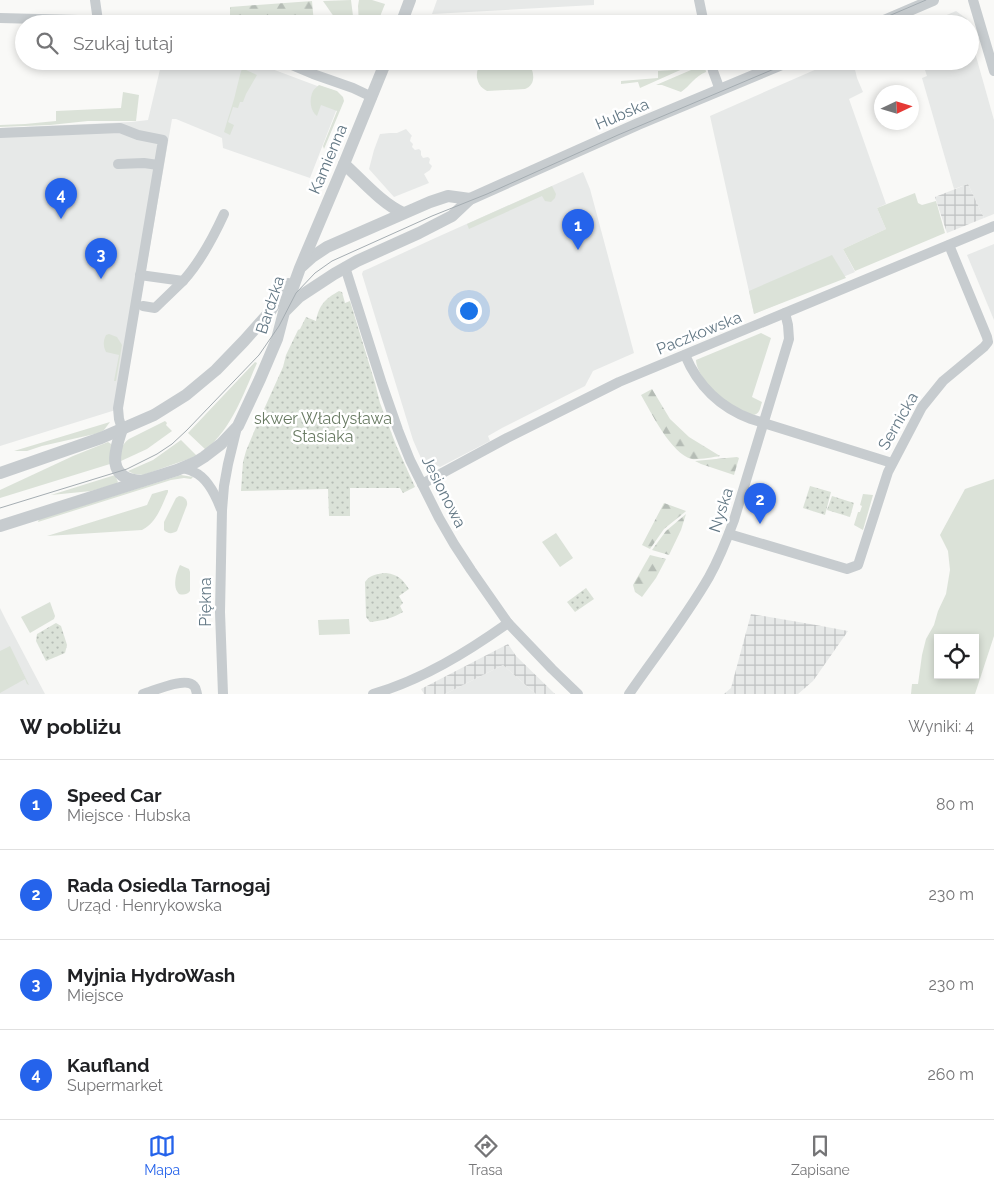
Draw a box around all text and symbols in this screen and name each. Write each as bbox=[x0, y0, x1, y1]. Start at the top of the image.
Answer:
search box bbox=[15, 15, 979, 70]
icon: search bbox=[33, 29, 61, 57]
text: Szukaj tutaj bbox=[73, 32, 173, 54]
north arrow bbox=[874, 85, 919, 130]
street label: Hubska bbox=[592, 94, 652, 134]
street label: Kamienna bbox=[305, 121, 351, 197]
pin: 4 bbox=[45, 178, 77, 219]
pin: 1 bbox=[562, 209, 594, 250]
pin: 3 bbox=[85, 238, 117, 279]
street label: Bardzka bbox=[252, 274, 288, 336]
your location bbox=[456, 298, 482, 324]
street label: Paczkowska bbox=[654, 307, 744, 359]
street label: Sernicka bbox=[874, 389, 922, 453]
park label: skwer Władysława Stasiaka bbox=[254, 409, 392, 446]
street label: Jesionowa bbox=[418, 453, 470, 531]
pin: 2 bbox=[744, 483, 776, 524]
street label: Nyska bbox=[705, 485, 737, 535]
street label: Piękna bbox=[196, 577, 215, 627]
map controls bbox=[934, 634, 979, 679]
button: locate bbox=[934, 634, 979, 679]
text: W pobliżu bbox=[20, 714, 121, 739]
text: Wyniki: 4 bbox=[908, 717, 974, 736]
text: Speed Car bbox=[67, 784, 162, 806]
text: 1 bbox=[32, 795, 40, 814]
text: 80 m bbox=[936, 795, 974, 814]
text: Miejsce · Hubska bbox=[67, 806, 191, 825]
text: Rada Osiedla Tarnogaj bbox=[67, 874, 271, 896]
text: 2 bbox=[31, 885, 41, 904]
text: 230 m bbox=[929, 885, 974, 904]
text: Urząd · Henrykowska bbox=[67, 896, 222, 915]
text: Myjnia HydroWash bbox=[67, 964, 235, 986]
text: 3 bbox=[32, 975, 40, 994]
text: 230 m bbox=[929, 975, 974, 994]
text: Miejsce bbox=[67, 986, 123, 1005]
text: Kaufland bbox=[67, 1054, 149, 1076]
text: 4 bbox=[31, 1065, 41, 1084]
text: 260 m bbox=[927, 1065, 974, 1084]
text: Supermarket bbox=[67, 1076, 163, 1095]
tab: Mapa bbox=[144, 1132, 180, 1178]
tab: Trasa bbox=[468, 1132, 503, 1178]
tab: Zapisane bbox=[791, 1132, 850, 1178]

